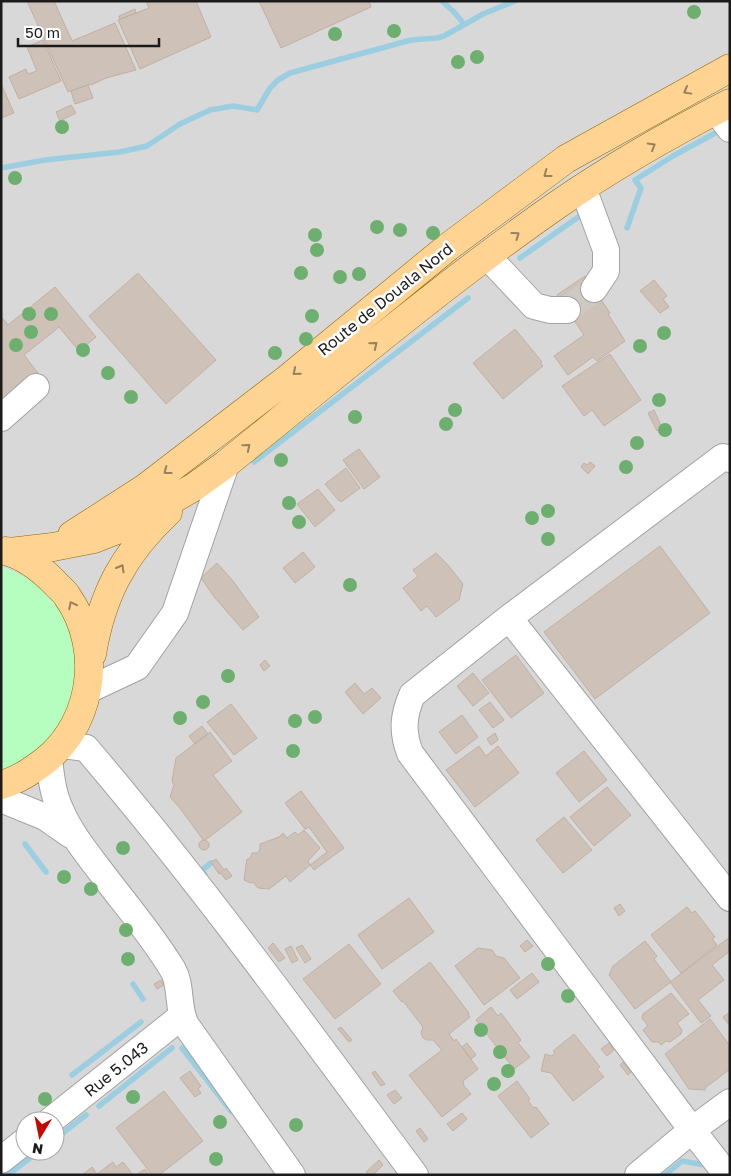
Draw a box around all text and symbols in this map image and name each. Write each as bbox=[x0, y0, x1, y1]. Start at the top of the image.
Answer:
scale bar bbox=[18, 15, 159, 47]
text: 50 m bbox=[25, 23, 60, 41]
one-way arrow bbox=[684, 85, 693, 95]
one-way arrow bbox=[646, 142, 655, 152]
one-way arrow bbox=[544, 168, 553, 176]
one-way arrow bbox=[510, 232, 520, 241]
street label: Route de Douala Nord bbox=[313, 238, 457, 360]
one-way arrow bbox=[368, 341, 377, 350]
one-way arrow bbox=[293, 366, 302, 374]
one-way arrow bbox=[242, 444, 251, 453]
one-way arrow bbox=[164, 465, 173, 473]
one-way arrow bbox=[115, 565, 125, 574]
one-way arrow bbox=[68, 601, 78, 610]
street label: Rue 5.043 bbox=[80, 1037, 152, 1101]
north arrow bbox=[15, 1111, 65, 1161]
text: N bbox=[31, 1140, 44, 1159]

